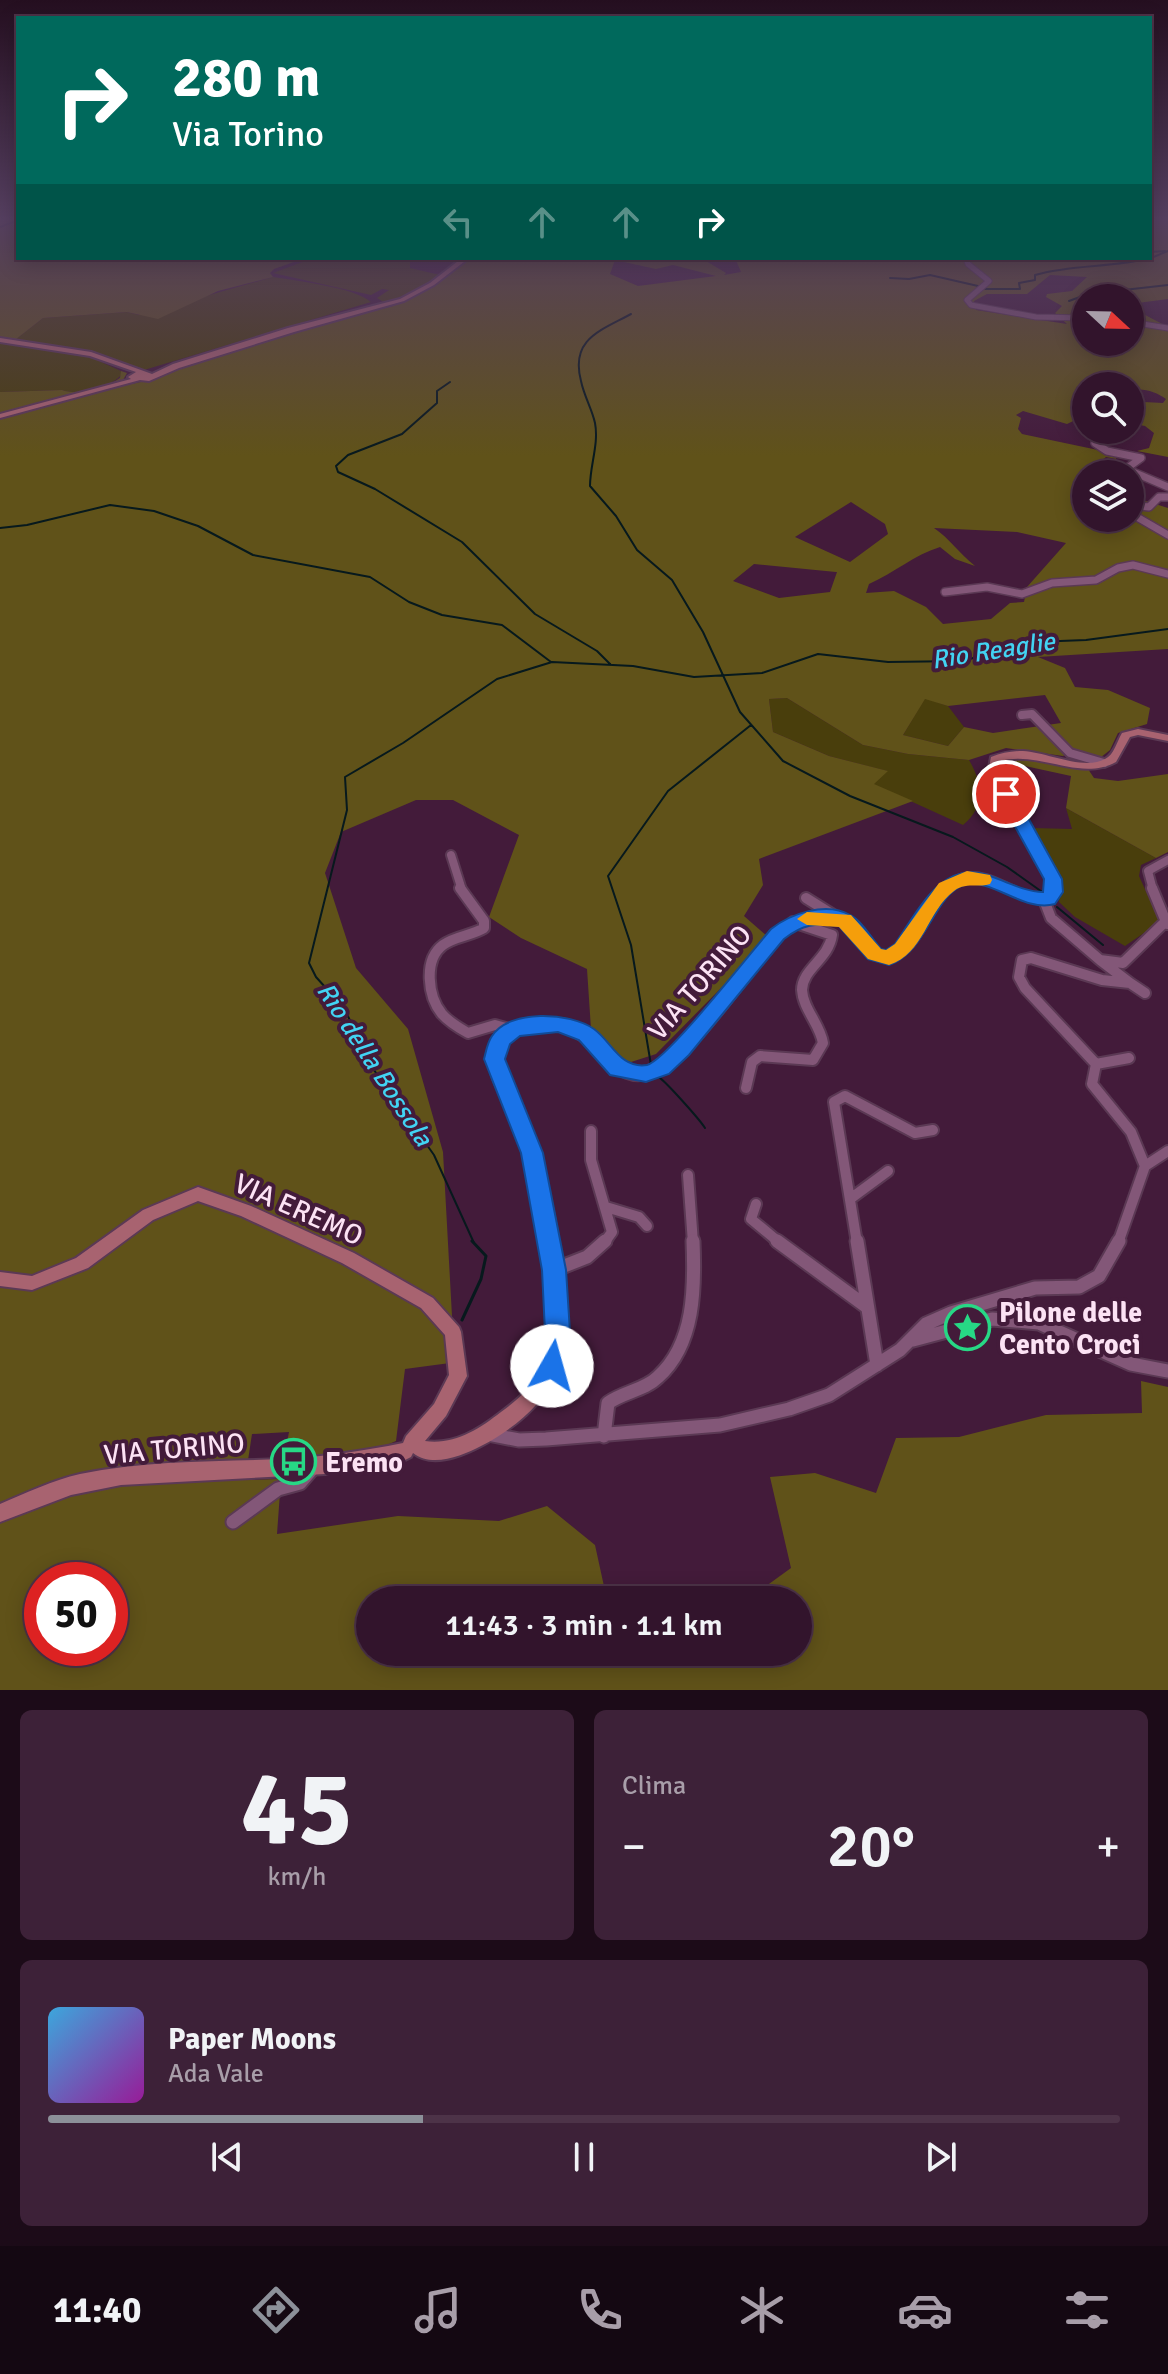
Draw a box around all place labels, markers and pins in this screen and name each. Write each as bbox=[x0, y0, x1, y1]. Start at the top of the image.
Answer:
pin bbox=[972, 760, 1040, 828]
place label: Pilone delle Cento Croci bbox=[999, 1296, 1142, 1362]
place icon: Pilone delle Cento Croci bbox=[944, 1304, 992, 1352]
bus stop icon: Eremo bbox=[270, 1438, 318, 1486]
place label: Eremo bbox=[325, 1446, 403, 1480]

